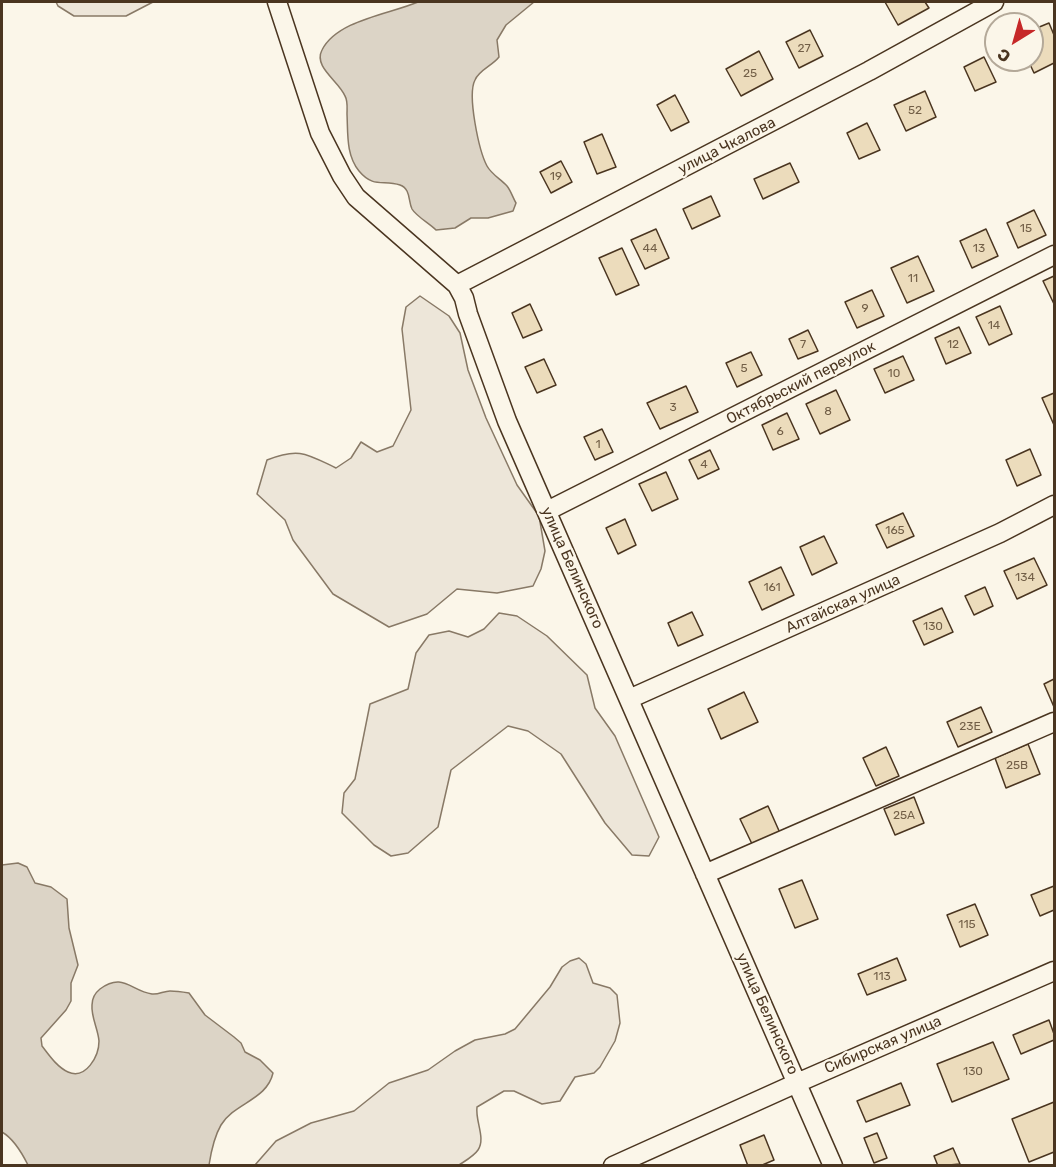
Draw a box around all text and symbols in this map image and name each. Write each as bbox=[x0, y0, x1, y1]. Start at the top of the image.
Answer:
north arrow bbox=[984, 12, 1044, 72]
house number: 27 bbox=[797, 42, 811, 56]
text: С bbox=[994, 44, 1014, 66]
house number: 25 bbox=[743, 67, 757, 81]
house number: 52 bbox=[908, 104, 922, 118]
street label: улица Чкалова bbox=[675, 114, 779, 178]
house number: 19 bbox=[550, 170, 562, 184]
house number: 15 bbox=[1020, 222, 1032, 236]
house number: 44 bbox=[643, 242, 657, 256]
house number: 13 bbox=[973, 242, 985, 256]
house number: 11 bbox=[908, 272, 918, 286]
house number: 9 bbox=[861, 302, 869, 316]
house number: 14 bbox=[988, 319, 1000, 333]
street label: Октябрьский переулок bbox=[723, 338, 879, 428]
house number: 7 bbox=[800, 338, 806, 352]
house number: 12 bbox=[947, 338, 959, 352]
house number: 5 bbox=[740, 362, 748, 376]
house number: 10 bbox=[888, 367, 900, 381]
house number: 3 bbox=[669, 401, 677, 415]
house number: 8 bbox=[824, 405, 832, 419]
house number: 6 bbox=[776, 425, 784, 439]
house number: 1 bbox=[595, 438, 601, 452]
house number: 4 bbox=[700, 458, 708, 472]
street label: улица Белинского bbox=[537, 504, 607, 632]
house number: 165 bbox=[885, 524, 905, 538]
street label: Алтайская улица bbox=[783, 571, 903, 637]
house number: 134 bbox=[1015, 571, 1035, 585]
house number: 161 bbox=[763, 581, 781, 595]
house number: 130 bbox=[923, 620, 943, 634]
house number: 23Е bbox=[959, 720, 981, 734]
house number: 25В bbox=[1006, 759, 1028, 773]
house number: 25А bbox=[893, 809, 915, 823]
house number: 115 bbox=[958, 918, 976, 932]
street label: улица Белинского bbox=[732, 950, 802, 1078]
house number: 113 bbox=[873, 970, 891, 984]
street label: Сибирская улица bbox=[822, 1012, 944, 1078]
house number: 130 bbox=[963, 1065, 983, 1079]

